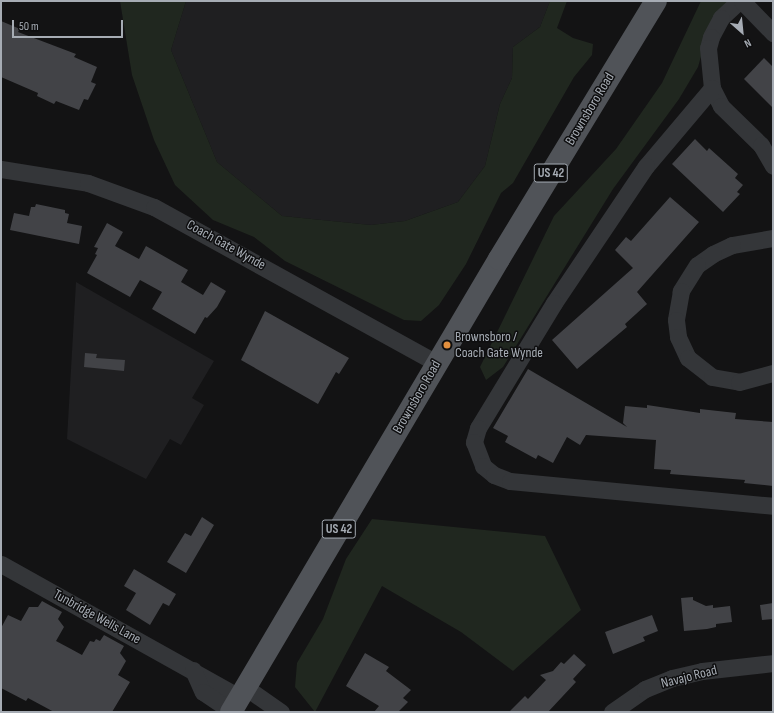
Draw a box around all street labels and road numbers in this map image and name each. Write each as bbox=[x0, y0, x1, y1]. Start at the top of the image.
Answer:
street label: Brownsboro Road bbox=[562, 70, 618, 148]
road number: US 42 bbox=[533, 162, 569, 184]
street label: Coach Gate Wynde bbox=[184, 216, 268, 274]
street label: Brownsboro Road bbox=[389, 358, 445, 436]
road number: US 42 bbox=[321, 518, 357, 540]
street label: Tunbridge Wells Lane bbox=[50, 586, 144, 648]
street label: Navajo Road bbox=[659, 662, 719, 692]

